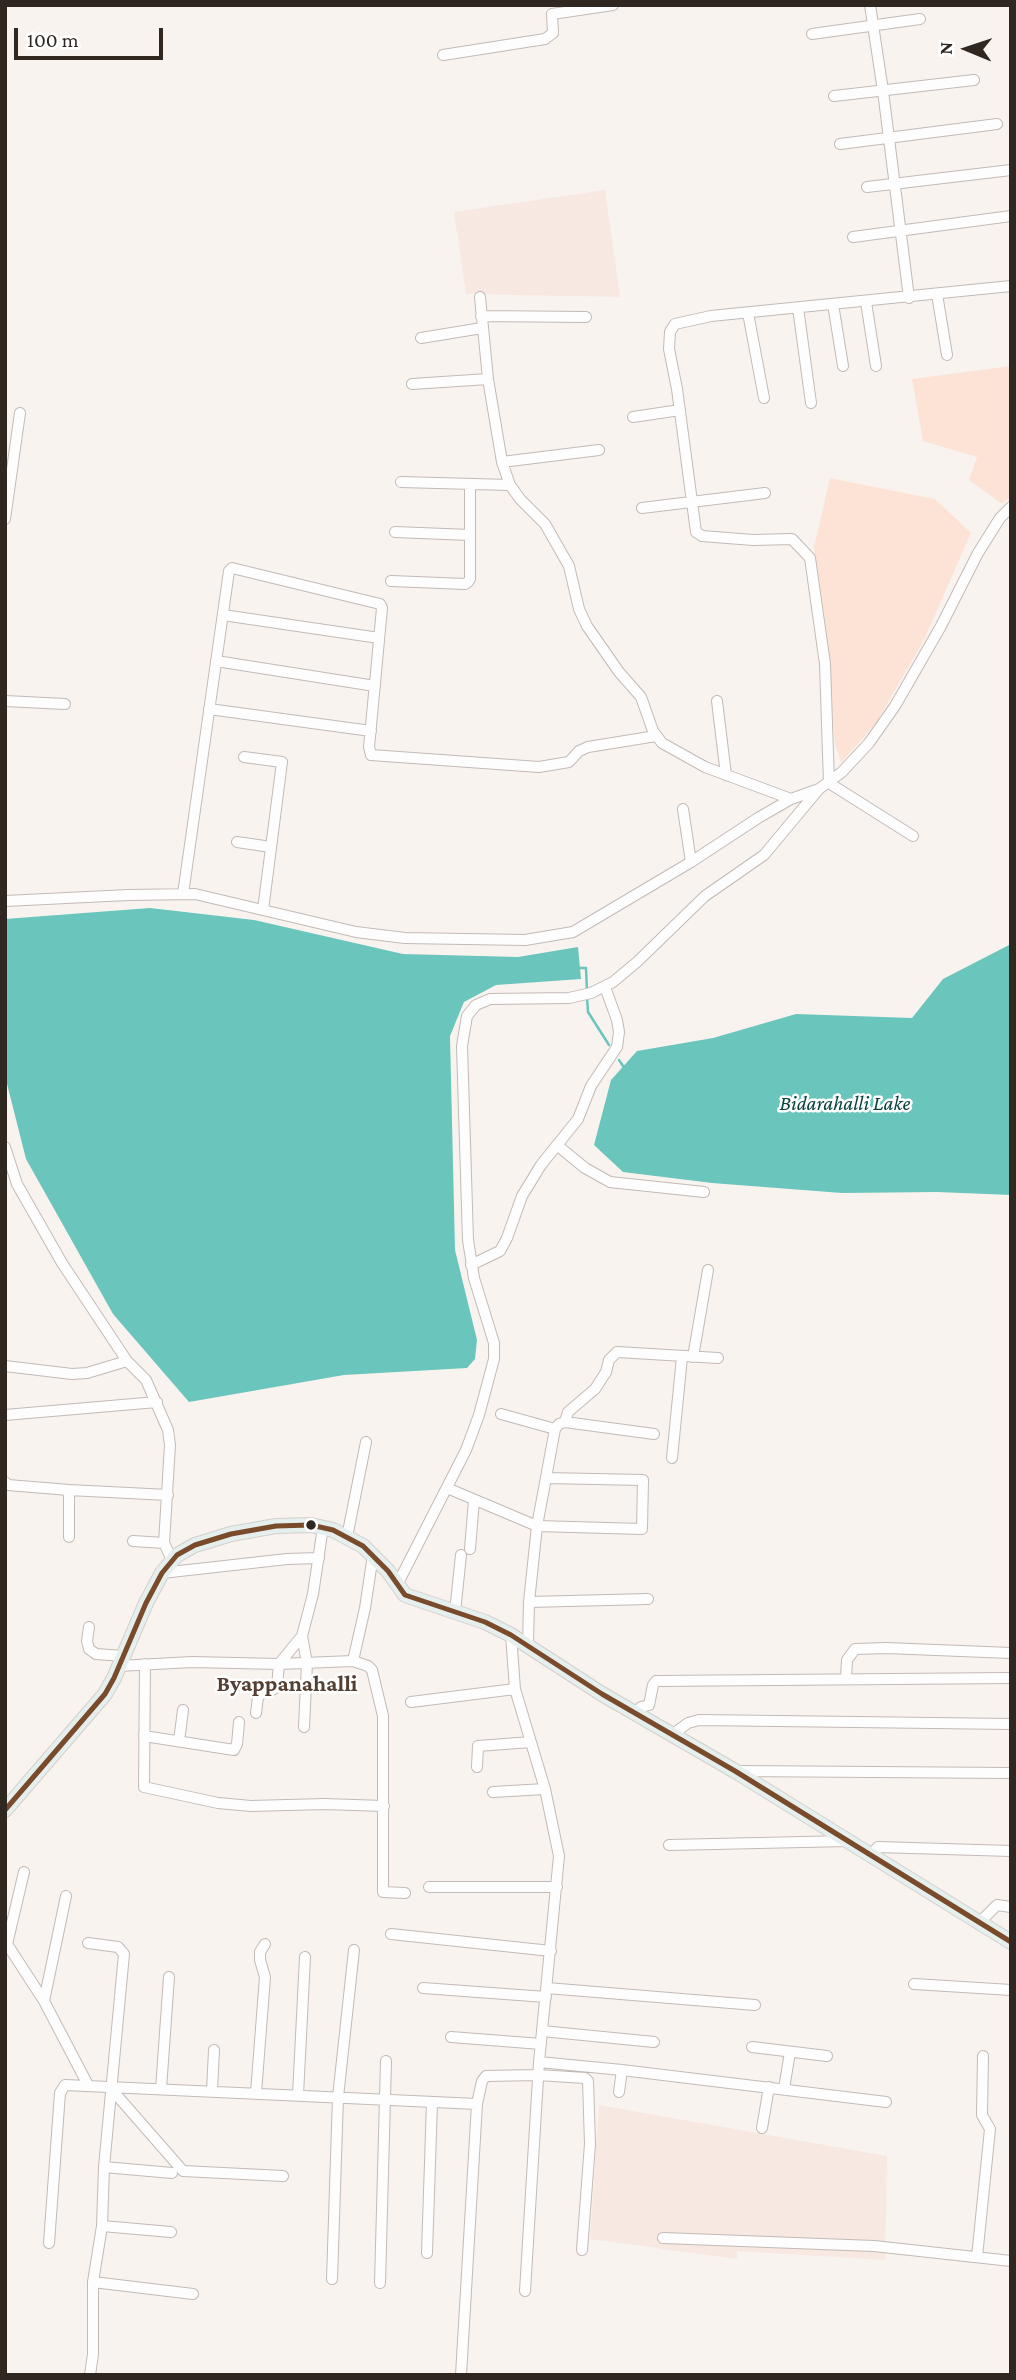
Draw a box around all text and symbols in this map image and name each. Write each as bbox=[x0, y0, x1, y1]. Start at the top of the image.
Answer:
scale bar bbox=[18, 14, 166, 58]
north arrow bbox=[932, 14, 1002, 84]
text: 100 m bbox=[27, 28, 79, 52]
text: N bbox=[935, 41, 956, 55]
water label: Bidarahalli Lake bbox=[780, 1091, 910, 1117]
unlabelled marker bbox=[304, 1518, 318, 1532]
district label: Byappanahalli bbox=[216, 1670, 358, 1698]

